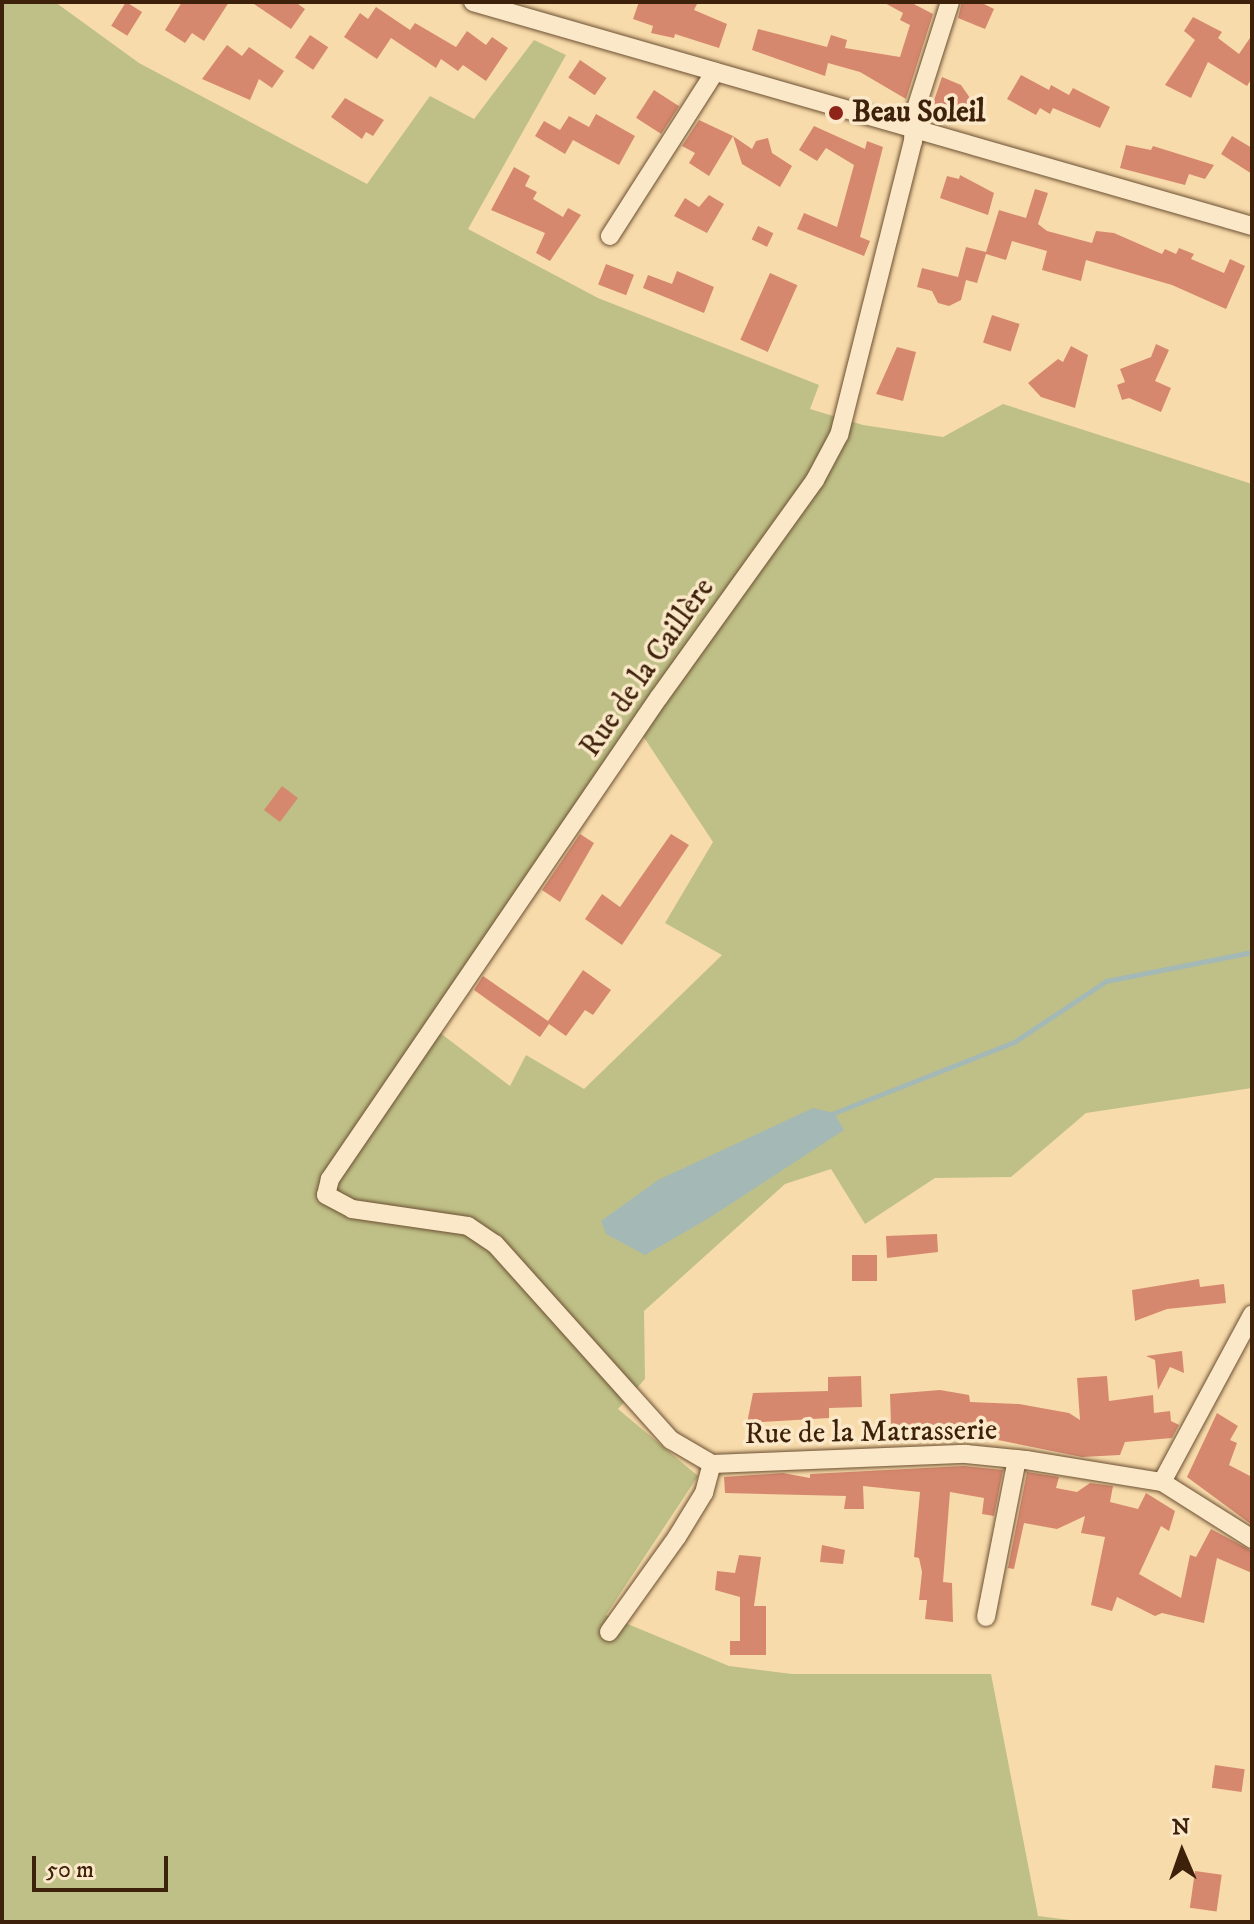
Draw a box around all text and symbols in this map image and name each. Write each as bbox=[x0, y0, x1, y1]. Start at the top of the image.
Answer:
place label: Beau Soleil bbox=[852, 95, 985, 131]
marker: Beau Soleil bbox=[827, 104, 845, 122]
street label: Rue de la Caillère bbox=[573, 572, 723, 764]
street label: Rue de la Matrasserie bbox=[744, 1413, 998, 1453]
north arrow bbox=[1142, 1812, 1222, 1892]
text: N bbox=[1172, 1814, 1191, 1841]
scale bar bbox=[36, 1840, 172, 1890]
text: 50 m bbox=[46, 1855, 94, 1885]

